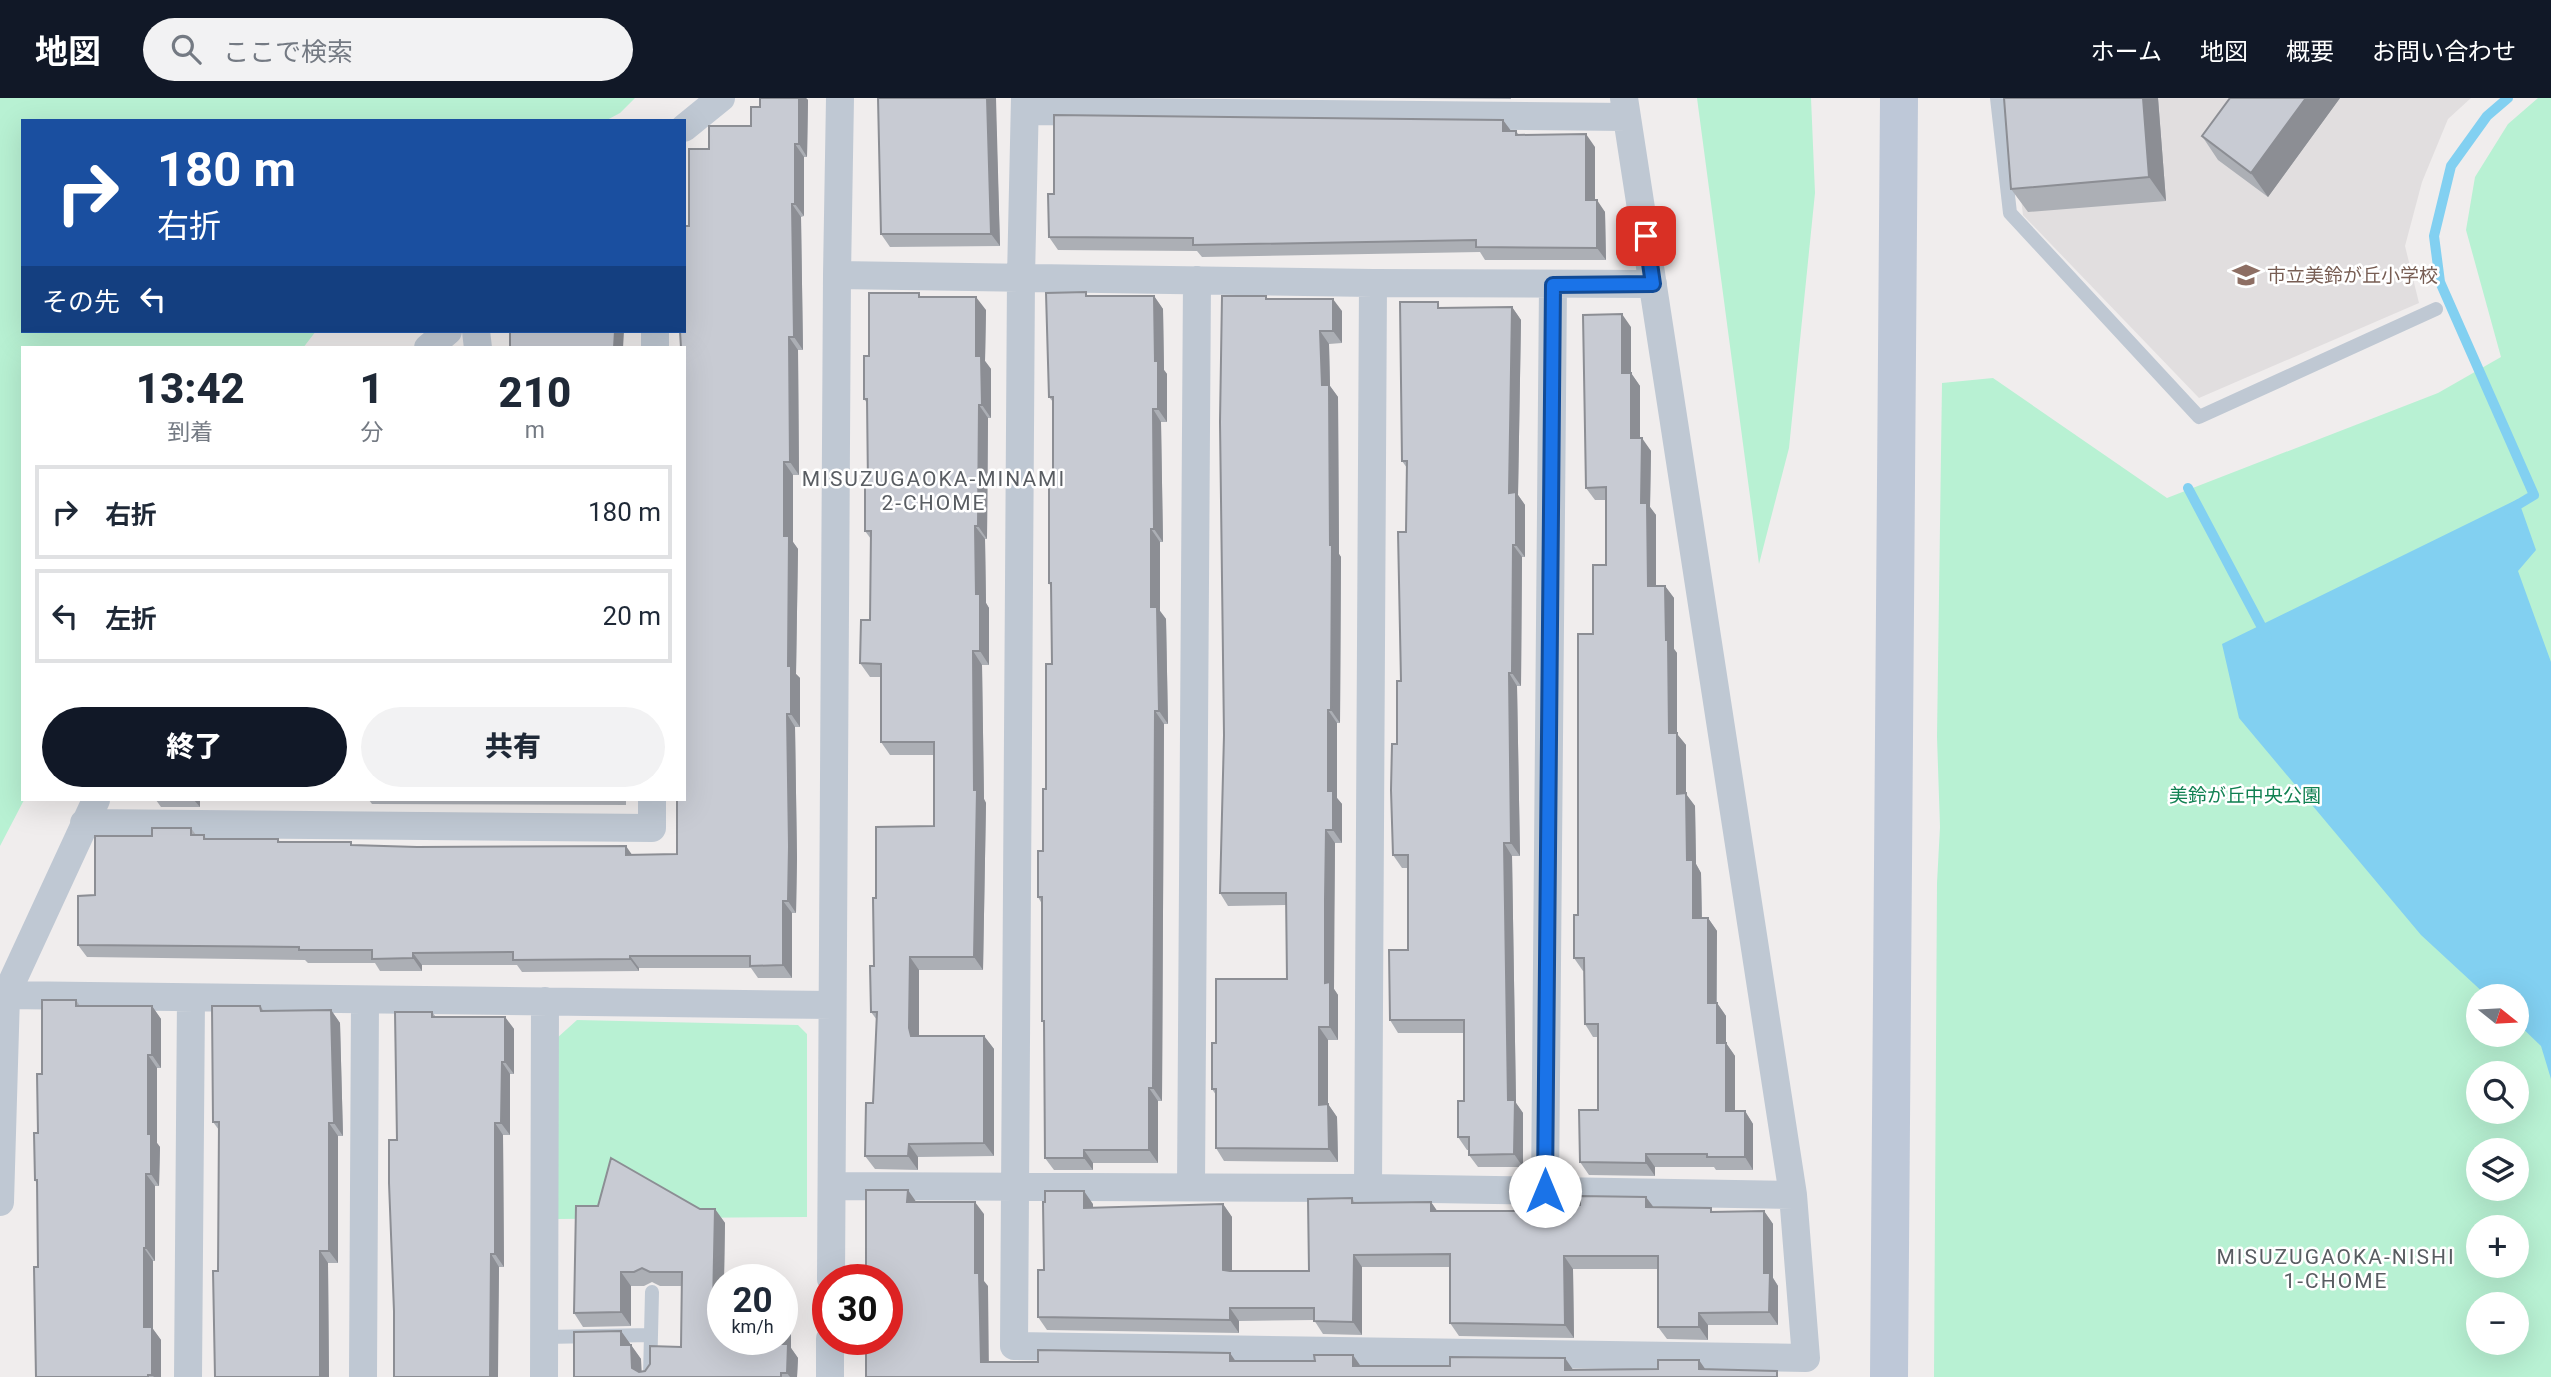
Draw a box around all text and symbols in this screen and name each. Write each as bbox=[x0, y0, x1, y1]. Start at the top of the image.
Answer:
search box bbox=[143, 18, 633, 81]
icon: search bbox=[167, 30, 205, 68]
text: 地図 bbox=[35, 32, 101, 71]
text: ここで検索 bbox=[223, 37, 353, 67]
text: ホーム bbox=[2091, 38, 2162, 66]
text: 地図 bbox=[2200, 38, 2248, 66]
text: 概要 bbox=[2286, 38, 2334, 66]
text: お問い合わせ bbox=[2372, 38, 2516, 66]
text: 180 m bbox=[157, 141, 296, 198]
icon: right bbox=[42, 147, 133, 238]
pin bbox=[1616, 206, 1676, 266]
text: 右折 bbox=[157, 207, 221, 245]
icon: arrive bbox=[1627, 217, 1665, 255]
school or university icon: 市立美鈴が丘小学校 bbox=[2231, 260, 2261, 290]
place label: 市立美鈴が丘小学校 bbox=[2267, 264, 2438, 287]
icon: left bbox=[134, 280, 172, 318]
text: その先 bbox=[42, 287, 120, 317]
text: 13:42 bbox=[136, 364, 245, 413]
text: 1 bbox=[360, 364, 384, 413]
text: 210 bbox=[499, 368, 571, 417]
text: m bbox=[525, 417, 545, 444]
text: 到着 bbox=[167, 419, 213, 446]
text: 分 bbox=[360, 419, 383, 446]
district label: MISUZUGAOKA-MINAMI 2-CHOME bbox=[802, 467, 1066, 515]
icon: right bbox=[46, 493, 84, 531]
text: 180 m bbox=[588, 497, 661, 527]
text: 右折 bbox=[105, 500, 157, 530]
icon: left bbox=[46, 597, 84, 635]
text: 20 m bbox=[603, 601, 661, 631]
text: 左折 bbox=[105, 604, 157, 634]
button: 終了 bbox=[42, 707, 347, 787]
button: 共有 bbox=[361, 707, 665, 787]
park label: 美鈴が丘中央公園 bbox=[2169, 784, 2321, 807]
north arrow bbox=[2466, 984, 2529, 1046]
map controls bbox=[2466, 984, 2529, 1355]
button: search bbox=[2466, 1061, 2529, 1124]
button: layers bbox=[2466, 1138, 2529, 1201]
position arrow bbox=[1508, 1154, 1582, 1228]
button: + bbox=[2466, 1215, 2529, 1278]
district label: MISUZUGAOKA-NISHI 1-CHOME bbox=[2216, 1245, 2456, 1293]
speed limit sign: 30 bbox=[812, 1264, 903, 1355]
text: 20 bbox=[732, 1280, 773, 1321]
button: − bbox=[2466, 1292, 2529, 1355]
text: km/h bbox=[731, 1316, 774, 1337]

